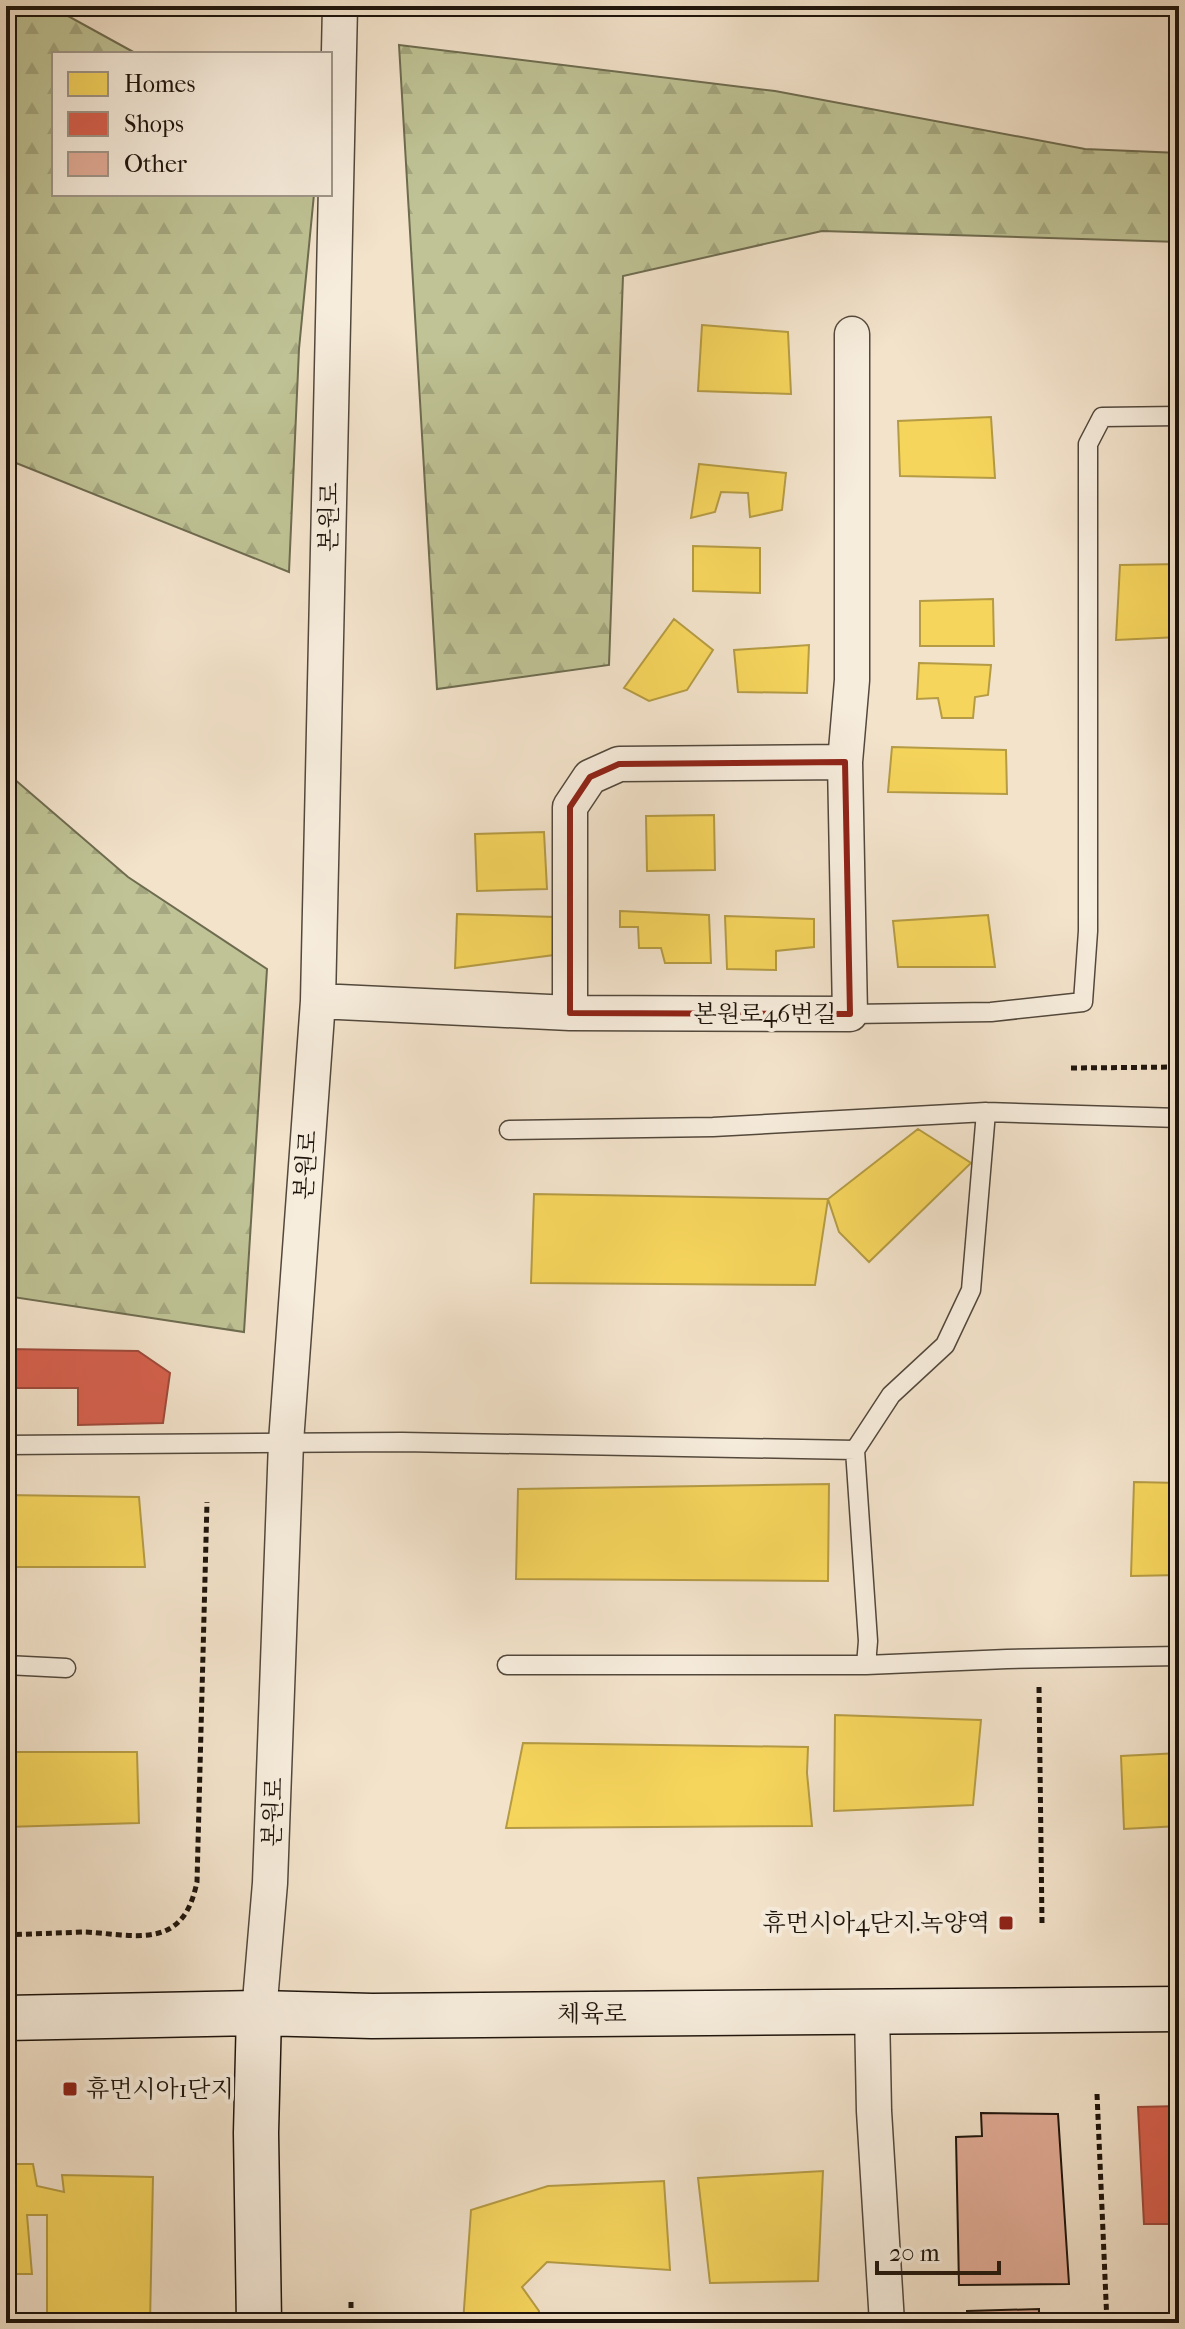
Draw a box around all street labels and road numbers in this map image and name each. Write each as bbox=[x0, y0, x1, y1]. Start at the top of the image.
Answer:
street label: 본원로 bbox=[314, 482, 344, 552]
street label: 본원로46번길 bbox=[693, 1000, 837, 1028]
street label: 본원로 bbox=[290, 1129, 322, 1201]
street label: 본원로 bbox=[258, 1777, 288, 1847]
street label: 체육로 bbox=[557, 2000, 627, 2028]

